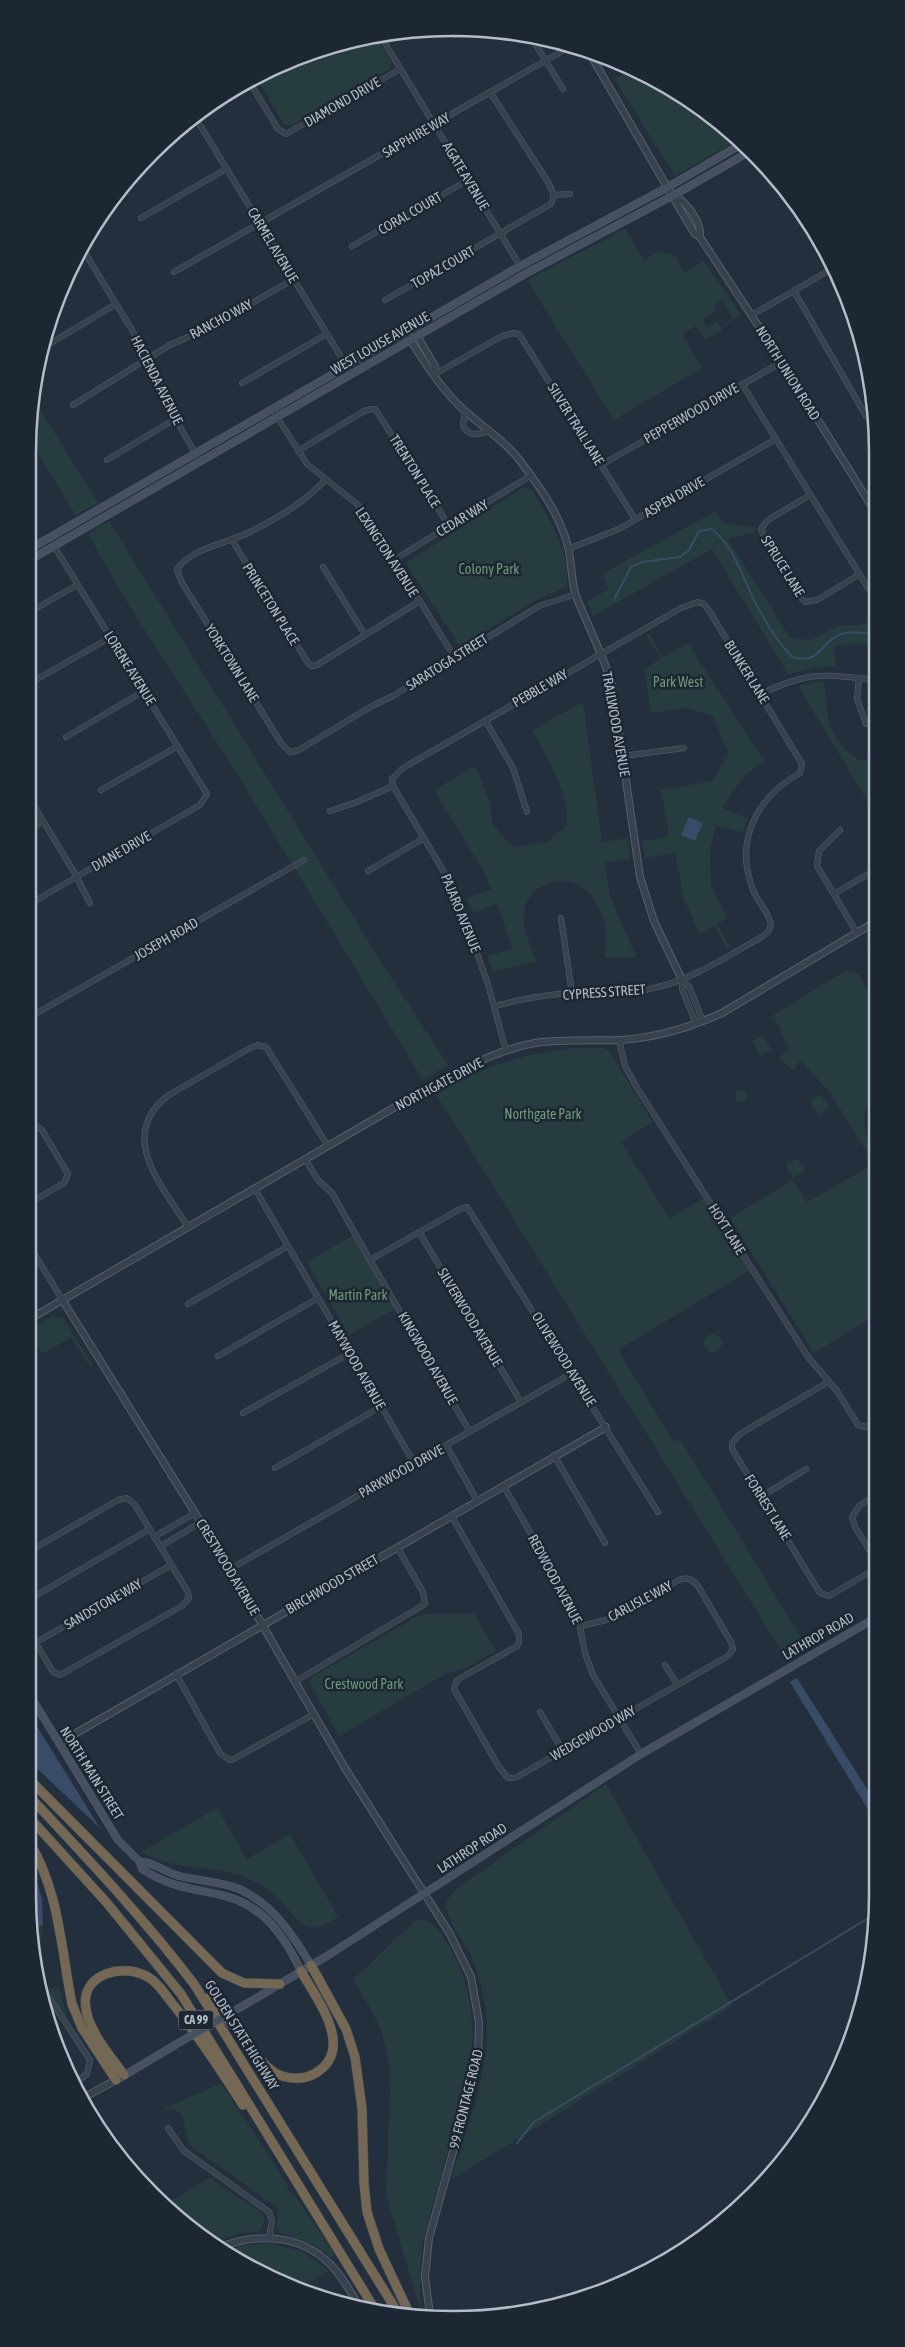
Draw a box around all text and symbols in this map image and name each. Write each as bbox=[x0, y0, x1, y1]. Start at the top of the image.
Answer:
street label: DIAMOND DRIVE bbox=[301, 74, 383, 130]
street label: SAPPHIRE WAY bbox=[379, 109, 453, 161]
street label: AGATE AVENUE bbox=[439, 139, 493, 213]
street label: CORAL COURT bbox=[375, 188, 445, 238]
street label: CARMEL AVENUE bbox=[244, 205, 302, 285]
street label: TOPAZ COURT bbox=[408, 242, 478, 292]
street label: RANCHO WAY bbox=[187, 295, 256, 342]
street label: WEST LOUISE AVENUE bbox=[328, 308, 432, 378]
street label: NORTH UNION ROAD bbox=[753, 323, 823, 423]
street label: HACIENDA AVENUE bbox=[128, 333, 186, 427]
street label: PEPPERWOOD DRIVE bbox=[641, 379, 741, 447]
street label: SILVER TRAIL LANE bbox=[545, 380, 608, 468]
street label: TRENTON PLACE bbox=[386, 432, 444, 510]
street label: ASPEN DRIVE bbox=[641, 473, 707, 521]
street label: CEDAR WAY bbox=[433, 496, 492, 540]
street label: LEXINGTON AVENUE bbox=[352, 504, 422, 600]
street label: SPRUCE LANE bbox=[758, 533, 808, 599]
street label: PRINCETON PLACE bbox=[239, 560, 303, 648]
park label: Colony Park bbox=[459, 561, 519, 577]
street label: YORKTOWN LANE bbox=[202, 621, 262, 705]
street label: LORENE AVENUE bbox=[101, 628, 159, 708]
street label: SARATOGA STREET bbox=[403, 630, 491, 694]
street label: BUNKER LANE bbox=[721, 637, 773, 707]
street label: PEBBLE WAY bbox=[509, 665, 571, 710]
street label: TRAILWOOD AVENUE bbox=[599, 670, 633, 778]
park label: Park West bbox=[653, 674, 703, 690]
street label: DIANE DRIVE bbox=[89, 828, 153, 874]
street label: PAJARO AVENUE bbox=[438, 871, 484, 955]
street label: JOSEPH ROAD bbox=[131, 914, 201, 964]
street label: CYPRESS STREET bbox=[562, 981, 646, 1003]
street label: NORTHGATE DRIVE bbox=[393, 1054, 485, 1114]
park label: Northgate Park bbox=[504, 1106, 582, 1122]
street label: HOYT LANE bbox=[705, 1201, 749, 1257]
street label: SILVERWOOD AVENUE bbox=[434, 1265, 506, 1369]
park label: Martin Park bbox=[328, 1287, 388, 1303]
street label: KINGWOOD AVENUE bbox=[395, 1309, 461, 1407]
street label: OLIVEWOOD AVENUE bbox=[529, 1309, 599, 1409]
street label: MAYWOOD AVENUE bbox=[325, 1318, 389, 1412]
street label: PARKWOOD DRIVE bbox=[356, 1441, 446, 1501]
street label: FORREST LANE bbox=[742, 1471, 794, 1543]
street label: CRESTWOOD AVENUE bbox=[193, 1516, 263, 1618]
street label: REDWOOD AVENUE bbox=[525, 1532, 585, 1626]
street label: BIRCHWOOD STREET bbox=[283, 1551, 381, 1617]
street label: SANDSTONE WAY bbox=[61, 1575, 145, 1633]
street label: CARLISLE WAY bbox=[605, 1577, 676, 1625]
street label: LATHROP ROAD bbox=[780, 1609, 857, 1663]
park label: Crestwood Park bbox=[324, 1676, 404, 1692]
street label: WEDGEWOOD WAY bbox=[548, 1702, 639, 1764]
street label: NORTH MAIN STREET bbox=[57, 1724, 127, 1822]
street label: LATHROP ROAD bbox=[434, 1820, 510, 1876]
street label: GOLDEN STATE HIGHWAY bbox=[202, 1977, 283, 2093]
road number: CA 99 bbox=[178, 2010, 214, 2030]
street label: 99 FRONTAGE ROAD bbox=[446, 2048, 486, 2150]

